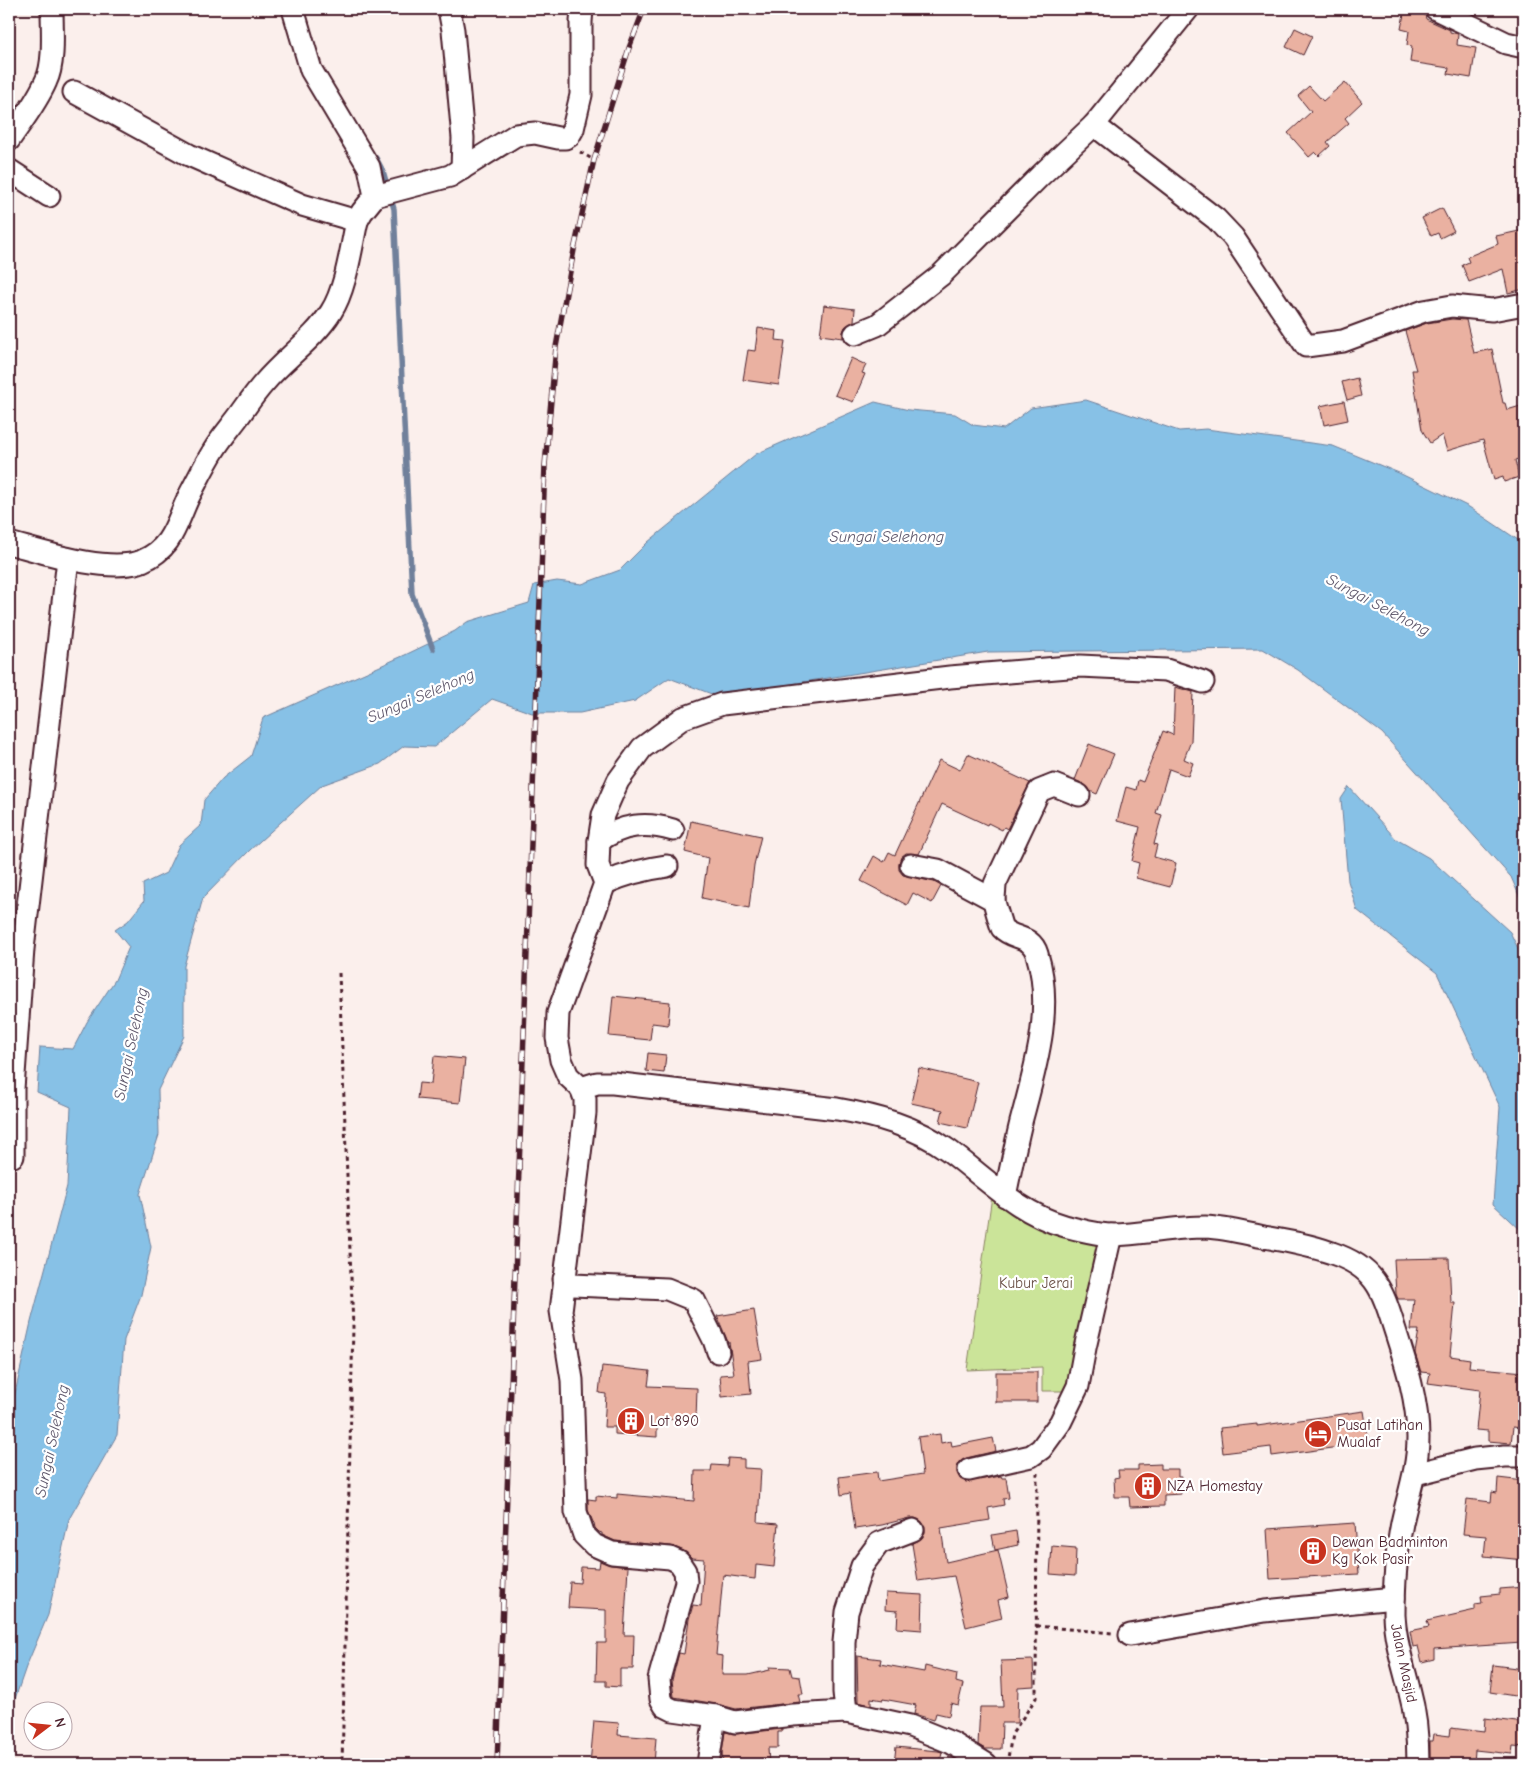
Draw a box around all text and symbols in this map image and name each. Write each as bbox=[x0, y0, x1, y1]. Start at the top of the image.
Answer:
water label: Sungai Selehong bbox=[830, 528, 944, 546]
water label: Sungai Selehong bbox=[1323, 570, 1433, 640]
water label: Sungai Selehong bbox=[365, 665, 477, 727]
water label: Sungai Selehong bbox=[110, 986, 152, 1102]
park label: Kubur Jerai bbox=[999, 1274, 1073, 1292]
water label: Sungai Selehong bbox=[31, 1383, 73, 1499]
building icon: Lot 890 bbox=[616, 1406, 646, 1436]
place label: Lot 890 bbox=[650, 1412, 699, 1430]
place label: Pusat Latihan Mualaf bbox=[1337, 1416, 1423, 1451]
hotel icon: Pusat Latihan Mualaf bbox=[1303, 1419, 1333, 1449]
building icon: NZA Homestay bbox=[1133, 1471, 1163, 1501]
place label: NZA Homestay bbox=[1167, 1477, 1263, 1495]
place label: Dewan Badminton Kg Kok Pasir bbox=[1332, 1533, 1448, 1568]
building icon: Dewan Badminton Kg Kok Pasir bbox=[1298, 1536, 1328, 1566]
street label: Jalan Masjid bbox=[1387, 1622, 1421, 1704]
north arrow bbox=[22, 1700, 72, 1750]
text: N bbox=[51, 1716, 69, 1729]

